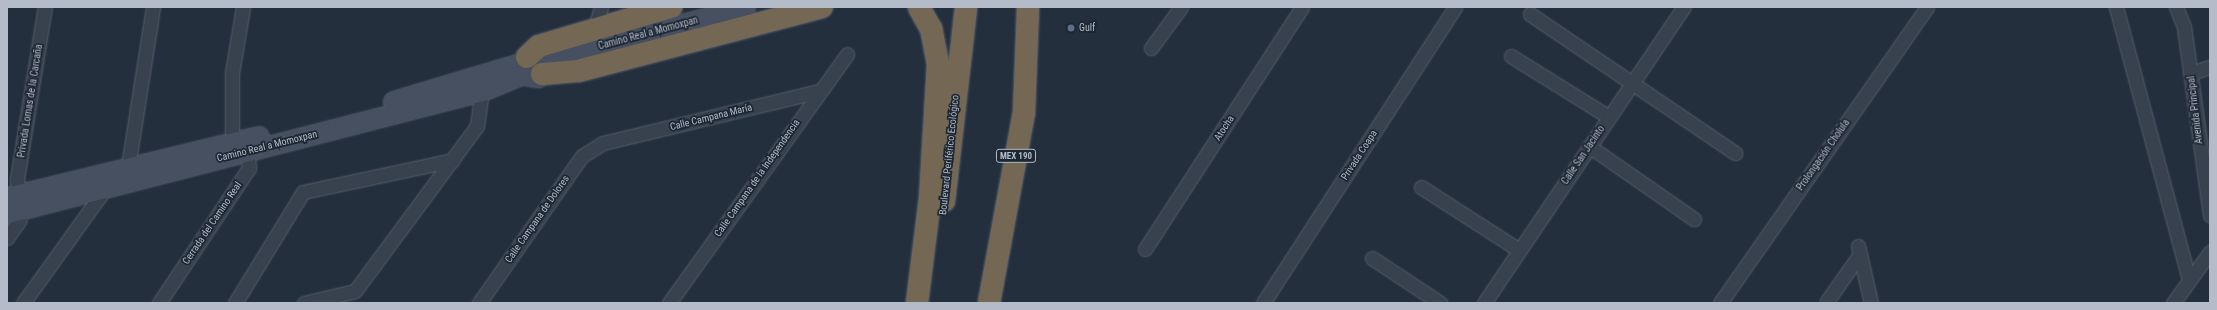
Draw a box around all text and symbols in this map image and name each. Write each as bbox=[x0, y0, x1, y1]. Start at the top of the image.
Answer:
street label: Camino Real a Momoxpan bbox=[597, 14, 699, 52]
place label: Gulf bbox=[1079, 22, 1095, 34]
marker: Gulf bbox=[1066, 23, 1076, 33]
street label: Privada Lomas de la Carcaña bbox=[15, 43, 45, 159]
street label: Avenida Principal bbox=[2185, 75, 2205, 145]
street label: Boulevard Periférico Ecológico bbox=[937, 94, 961, 216]
street label: Calle Campana María bbox=[669, 101, 753, 133]
street label: Atocha bbox=[1211, 113, 1237, 143]
street label: Calle Campana de la Independencia bbox=[712, 117, 802, 239]
street label: Prolongación Cholula bbox=[1794, 117, 1852, 193]
street label: Calle San Jacinto bbox=[1559, 123, 1607, 187]
street label: Camino Real a Momoxpan bbox=[216, 128, 318, 164]
street label: Privada Coapa bbox=[1338, 128, 1380, 182]
road number: MEX 190 bbox=[996, 149, 1036, 163]
street label: Calle Campana de Dolores bbox=[502, 173, 572, 265]
street label: Cerrada del Camino Real bbox=[180, 179, 244, 267]

